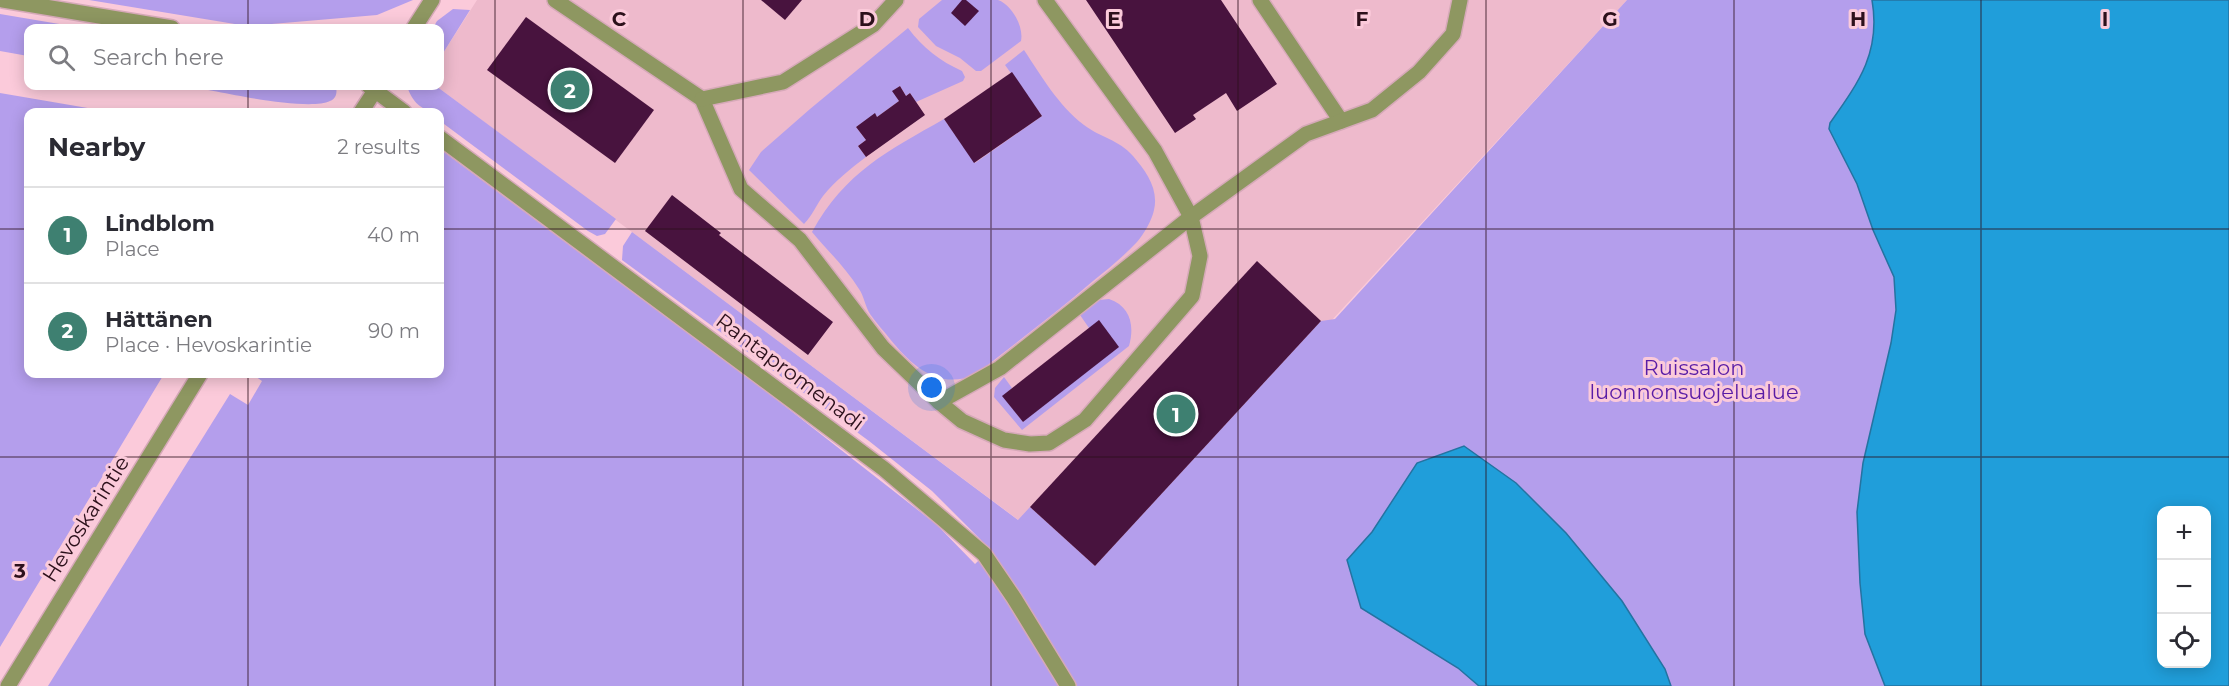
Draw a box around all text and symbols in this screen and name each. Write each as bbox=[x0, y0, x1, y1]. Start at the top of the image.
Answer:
text: C bbox=[612, 7, 627, 31]
text: D bbox=[859, 7, 875, 31]
text: E bbox=[1107, 7, 1121, 31]
text: F bbox=[1356, 7, 1369, 31]
text: G bbox=[1602, 7, 1618, 31]
text: H bbox=[1850, 7, 1866, 31]
text: I bbox=[2102, 7, 2108, 31]
search box bbox=[24, 24, 444, 90]
icon: search bbox=[45, 41, 78, 74]
text: Search here bbox=[93, 44, 224, 71]
pin: 2 bbox=[550, 68, 590, 112]
text: Nearby bbox=[48, 131, 145, 163]
text: 2 results bbox=[337, 135, 420, 159]
text: Lindblom bbox=[105, 210, 215, 237]
text: 1 bbox=[64, 223, 71, 247]
text: 40 m bbox=[367, 223, 420, 247]
text: Place bbox=[105, 237, 160, 261]
text: Hättänen bbox=[105, 306, 213, 333]
street label: Rantapromenadi bbox=[711, 308, 869, 435]
text: 2 bbox=[62, 319, 73, 343]
text: 90 m bbox=[368, 319, 420, 343]
text: Place · Hevoskarintie bbox=[105, 333, 312, 357]
park label: Ruissalon luonnonsuojelualue bbox=[1589, 355, 1799, 404]
your location bbox=[917, 373, 946, 402]
pin: 1 bbox=[1156, 392, 1196, 436]
street label: Hevoskarintie bbox=[37, 451, 134, 586]
map controls bbox=[2157, 506, 2211, 668]
button: + bbox=[2157, 506, 2211, 560]
text: 3 bbox=[13, 559, 26, 583]
button: − bbox=[2157, 560, 2211, 614]
button: locate bbox=[2157, 614, 2211, 668]

